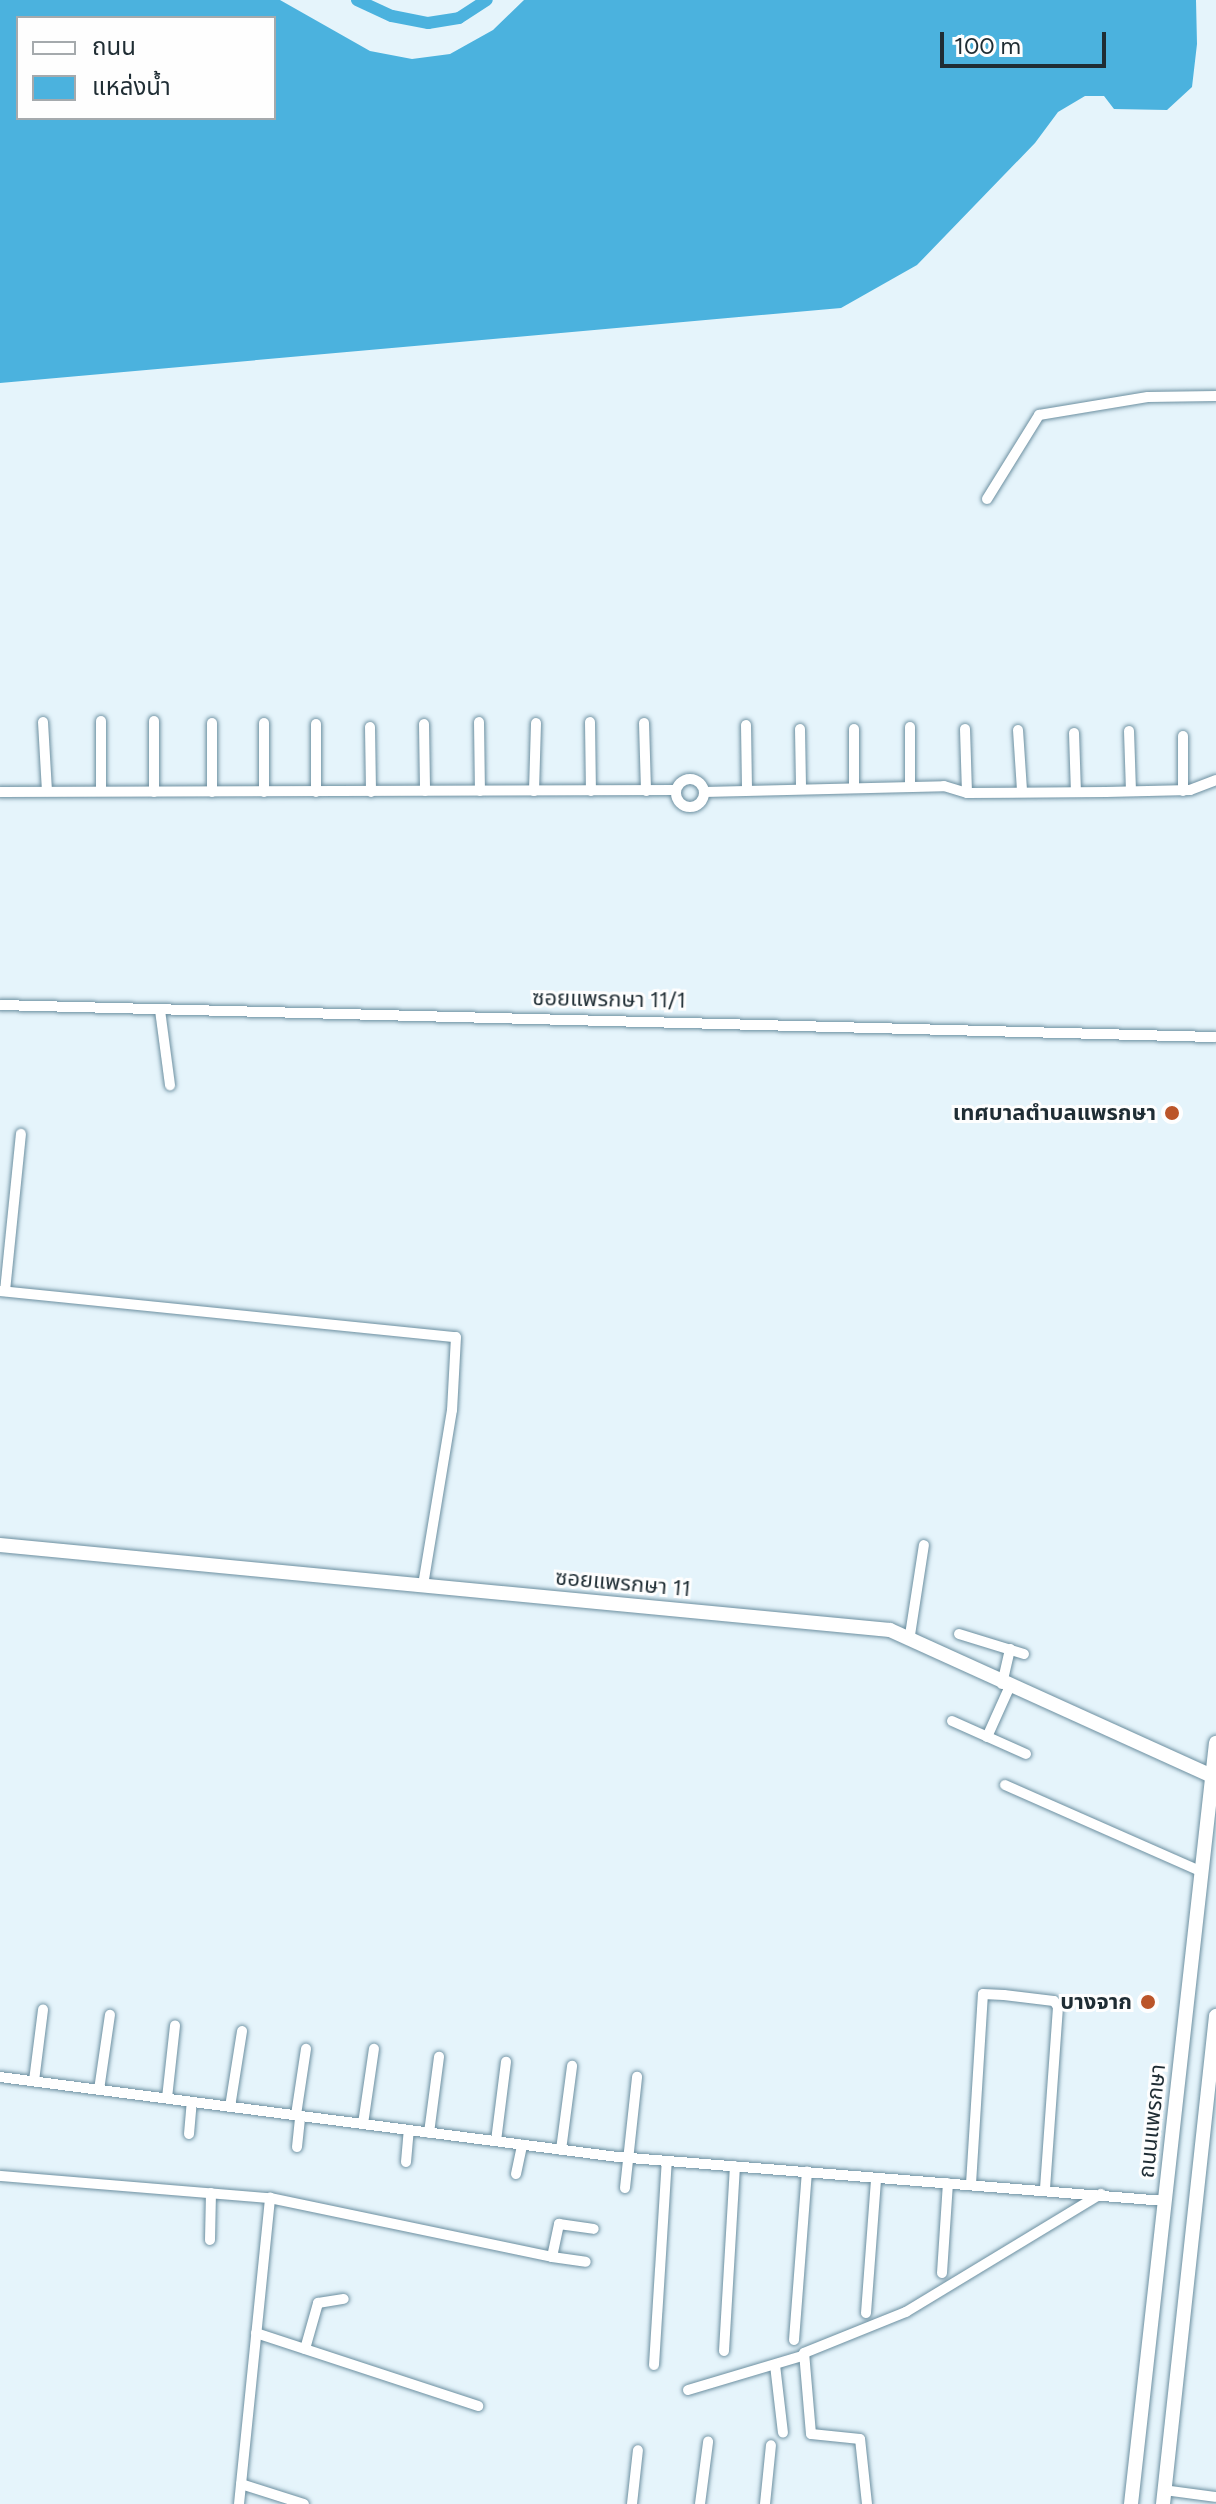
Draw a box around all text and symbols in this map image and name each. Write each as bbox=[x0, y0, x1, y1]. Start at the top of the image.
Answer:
legend bbox=[16, 16, 276, 120]
scale bar bbox=[944, 16, 1110, 66]
text: 100 m bbox=[954, 31, 1021, 60]
text: ถนน bbox=[92, 32, 136, 61]
text: แหล่งน้ำ bbox=[92, 72, 171, 101]
street label: ซอยแพรกษา 11/1 bbox=[532, 984, 686, 1014]
place label: เทศบาลตำบลแพรกษา bbox=[953, 1100, 1156, 1126]
marker: เทศบาลตำบลแพรกษา bbox=[1163, 1104, 1181, 1122]
street label: ซอยแพรกษา 11 bbox=[554, 1564, 692, 1602]
place label: บางจาก bbox=[1060, 1989, 1132, 2015]
marker: บางจาก bbox=[1139, 1993, 1157, 2011]
street label: ถนนแพรกษา bbox=[1133, 2063, 1171, 2179]

